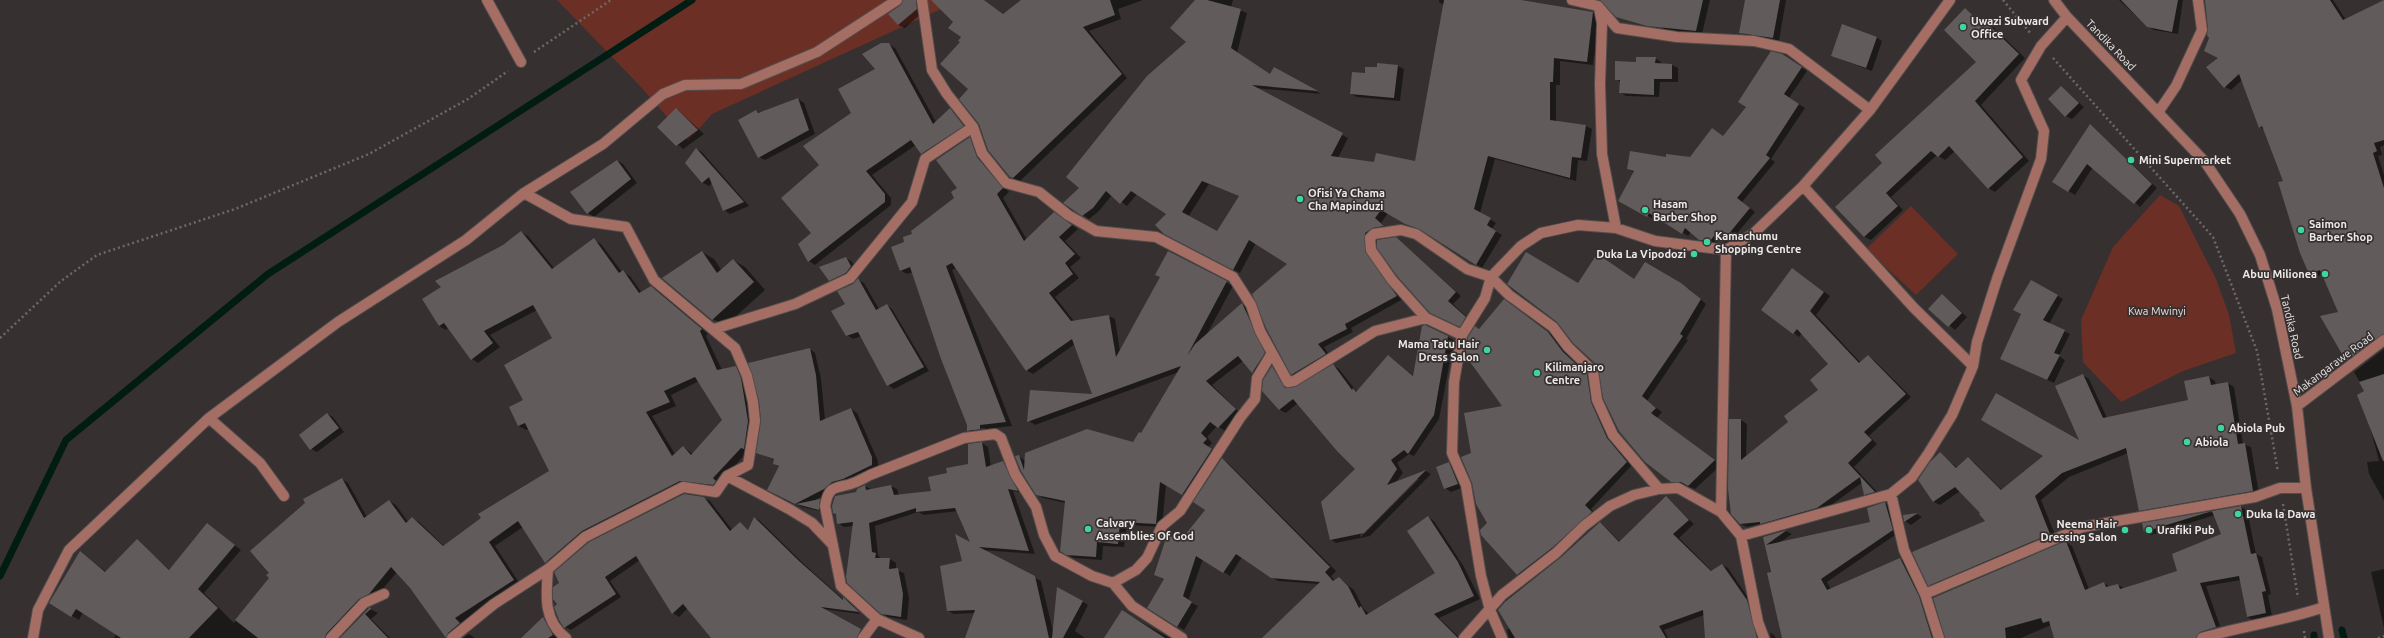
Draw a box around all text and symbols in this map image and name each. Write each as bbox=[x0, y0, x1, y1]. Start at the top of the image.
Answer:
place label: Uwazi Subward Office bbox=[1971, 15, 2049, 40]
street label: Tandika Road bbox=[2084, 17, 2138, 73]
marker: Uwazi Subward Office bbox=[1958, 22, 1968, 32]
place label: Mini Supermarket bbox=[2139, 154, 2231, 166]
marker: Mini Supermarket bbox=[2126, 155, 2136, 165]
place label: Ofisi Ya Chama Cha Mapinduzi bbox=[1308, 187, 1385, 212]
marker: Ofisi Ya Chama Cha Mapinduzi bbox=[1295, 194, 1305, 204]
place label: Hasam Barber Shop bbox=[1653, 198, 1717, 223]
marker: Hasam Barber Shop bbox=[1640, 205, 1650, 215]
place label: Saimon Barber Shop bbox=[2309, 218, 2373, 243]
marker: Saimon Barber Shop bbox=[2296, 225, 2306, 235]
place label: Kamachumu Shopping Centre bbox=[1715, 230, 1801, 255]
marker: Kamachumu Shopping Centre bbox=[1702, 237, 1712, 247]
place label: Duka La Vipodozi bbox=[1596, 248, 1686, 260]
marker: Duka La Vipodozi bbox=[1689, 249, 1699, 259]
place label: Abuu Milionea bbox=[2243, 268, 2317, 280]
marker: Abuu Milionea bbox=[2320, 269, 2330, 279]
street label: Tandika Road bbox=[2279, 294, 2305, 360]
park label: Kwa Mwinyi bbox=[2128, 305, 2186, 317]
street label: Makangarawe Road bbox=[2291, 330, 2375, 398]
place label: Mama Tatu Hair Dress Salon bbox=[1398, 338, 1479, 363]
marker: Mama Tatu Hair Dress Salon bbox=[1482, 345, 1492, 355]
place label: Kilimanjaro Centre bbox=[1545, 361, 1604, 386]
marker: Kilimanjaro Centre bbox=[1532, 368, 1542, 378]
place label: Abiola Pub bbox=[2229, 422, 2285, 434]
marker: Abiola Pub bbox=[2216, 423, 2226, 433]
place label: Abiola bbox=[2195, 436, 2228, 448]
marker: Abiola bbox=[2182, 437, 2192, 447]
place label: Duka la Dawa bbox=[2246, 508, 2316, 520]
marker: Duka la Dawa bbox=[2233, 509, 2243, 519]
place label: Calvary Assemblies Of God bbox=[1096, 517, 1194, 542]
place label: Neema Hair Dressing Salon bbox=[2041, 518, 2117, 543]
marker: Calvary Assemblies Of God bbox=[1083, 524, 1093, 534]
place label: Urafiki Pub bbox=[2157, 524, 2215, 536]
marker: Neema Hair Dressing Salon bbox=[2120, 525, 2130, 535]
marker: Urafiki Pub bbox=[2144, 525, 2154, 535]

